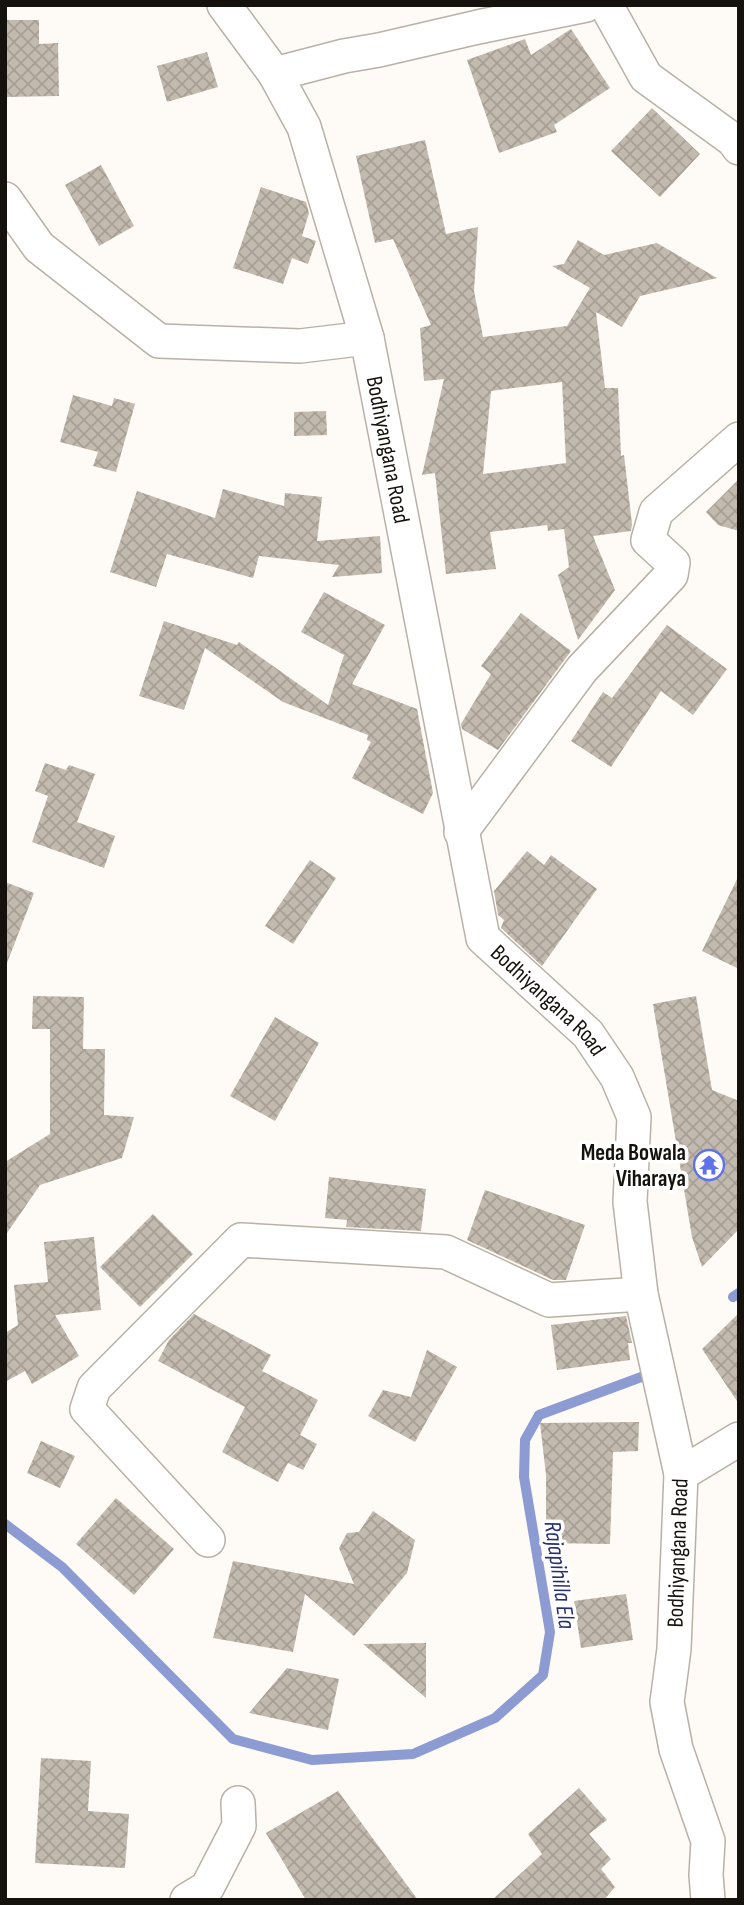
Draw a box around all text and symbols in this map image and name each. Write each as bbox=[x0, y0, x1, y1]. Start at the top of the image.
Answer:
street label: Bodhiyangana Road bbox=[360, 374, 415, 526]
street label: Bodhiyangana Road bbox=[485, 939, 612, 1061]
place label: Meda Bowala Viharaya bbox=[581, 1139, 686, 1193]
temple icon: Meda Bowala Viharaya bbox=[692, 1148, 726, 1182]
street label: Bodhiyangana Road bbox=[661, 1478, 695, 1628]
water label: Rajapihilla Ela bbox=[538, 1519, 581, 1631]

